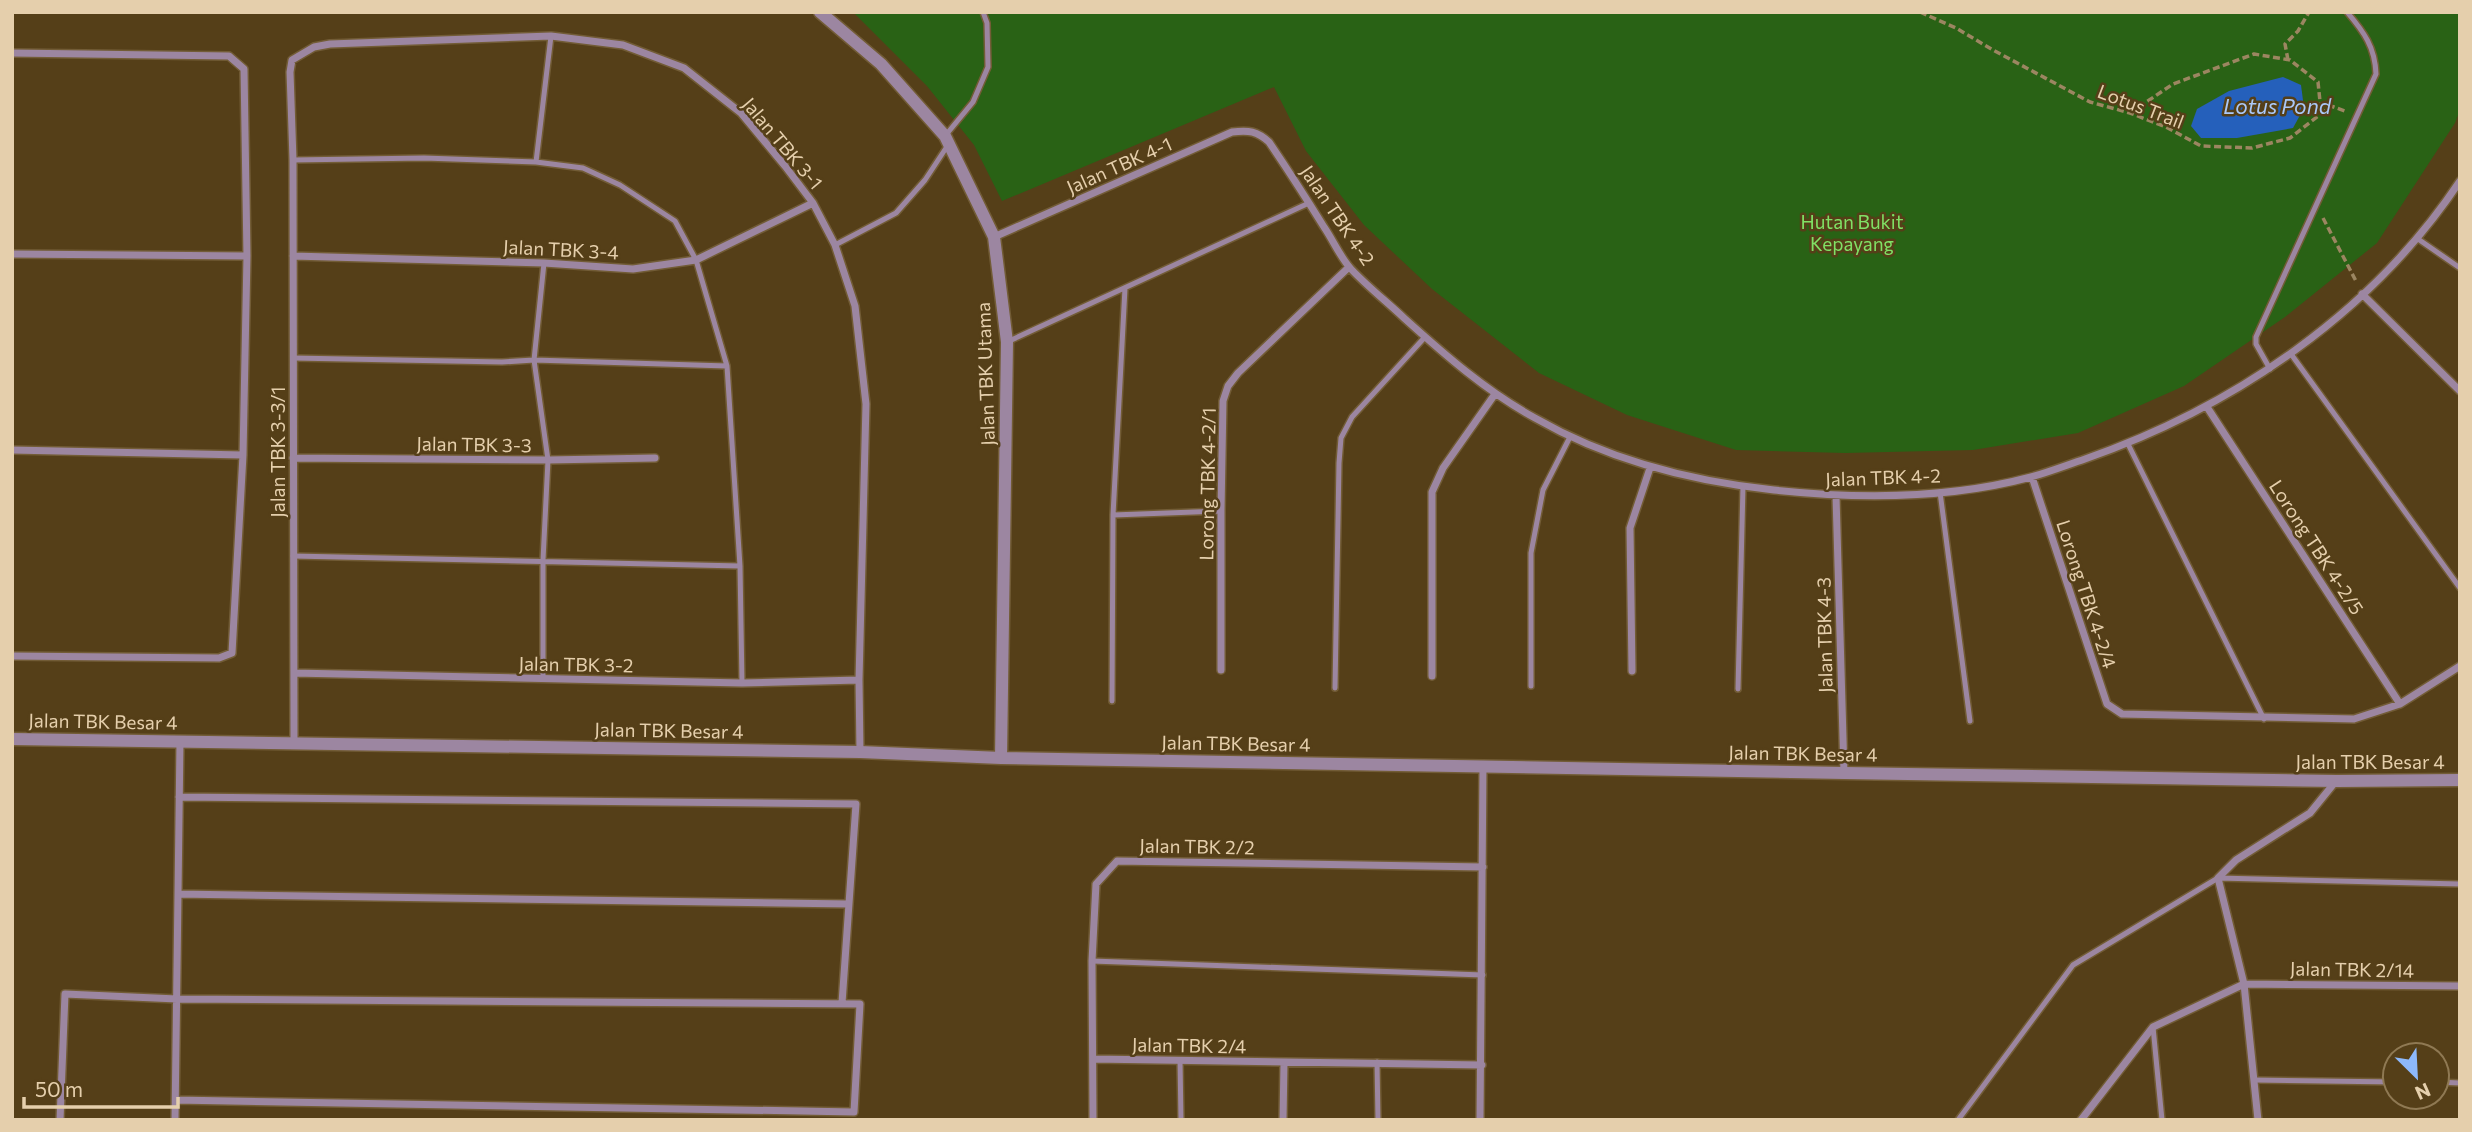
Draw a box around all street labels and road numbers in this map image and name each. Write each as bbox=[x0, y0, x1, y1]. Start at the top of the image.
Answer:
street label: Lotus Trail bbox=[2095, 79, 2187, 133]
street label: Jalan TBK 3-1 bbox=[738, 92, 828, 194]
street label: Jalan TBK 4-1 bbox=[1063, 131, 1175, 199]
street label: Jalan TBK 4-2 bbox=[1296, 161, 1380, 269]
street label: Jalan TBK 3-4 bbox=[503, 234, 619, 264]
street label: Jalan TBK Utama bbox=[971, 302, 999, 446]
street label: Jalan TBK 3-3/1 bbox=[266, 386, 289, 518]
street label: Lorong TBK 4-2/1 bbox=[1194, 407, 1220, 561]
street label: Jalan TBK 3-3 bbox=[416, 431, 532, 457]
street label: Jalan TBK 4-2 bbox=[1825, 463, 1941, 491]
street label: Lorong TBK 4-2/5 bbox=[2265, 475, 2369, 619]
street label: Lorong TBK 4-2/4 bbox=[2052, 517, 2122, 671]
street label: Jalan TBK 4-3 bbox=[1811, 577, 1837, 693]
street label: Jalan TBK 3-2 bbox=[518, 651, 634, 677]
street label: Jalan TBK Besar 4 bbox=[28, 708, 178, 734]
street label: Jalan TBK Besar 4 bbox=[594, 717, 744, 743]
street label: Jalan TBK Besar 4 bbox=[1161, 730, 1311, 756]
street label: Jalan TBK Besar 4 bbox=[1728, 740, 1878, 766]
street label: Jalan TBK Besar 4 bbox=[2295, 750, 2445, 773]
street label: Jalan TBK 2/2 bbox=[1139, 833, 1255, 859]
street label: Jalan TBK 2/14 bbox=[2290, 956, 2414, 982]
street label: Jalan TBK 2/4 bbox=[1132, 1033, 1246, 1057]

